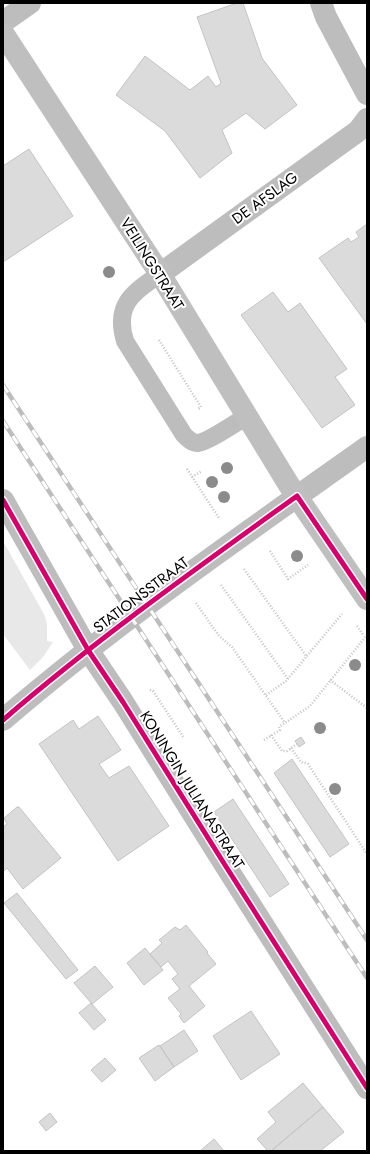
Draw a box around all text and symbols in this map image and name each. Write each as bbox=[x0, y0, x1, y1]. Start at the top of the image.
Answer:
street label: DE AFSLAG bbox=[227, 167, 303, 229]
street label: VEILINGSTRAAT bbox=[115, 214, 189, 314]
street label: STATIONSSTRAAT bbox=[89, 552, 193, 638]
street label: KONINGIN JULIANASTRAAT bbox=[134, 707, 250, 873]

